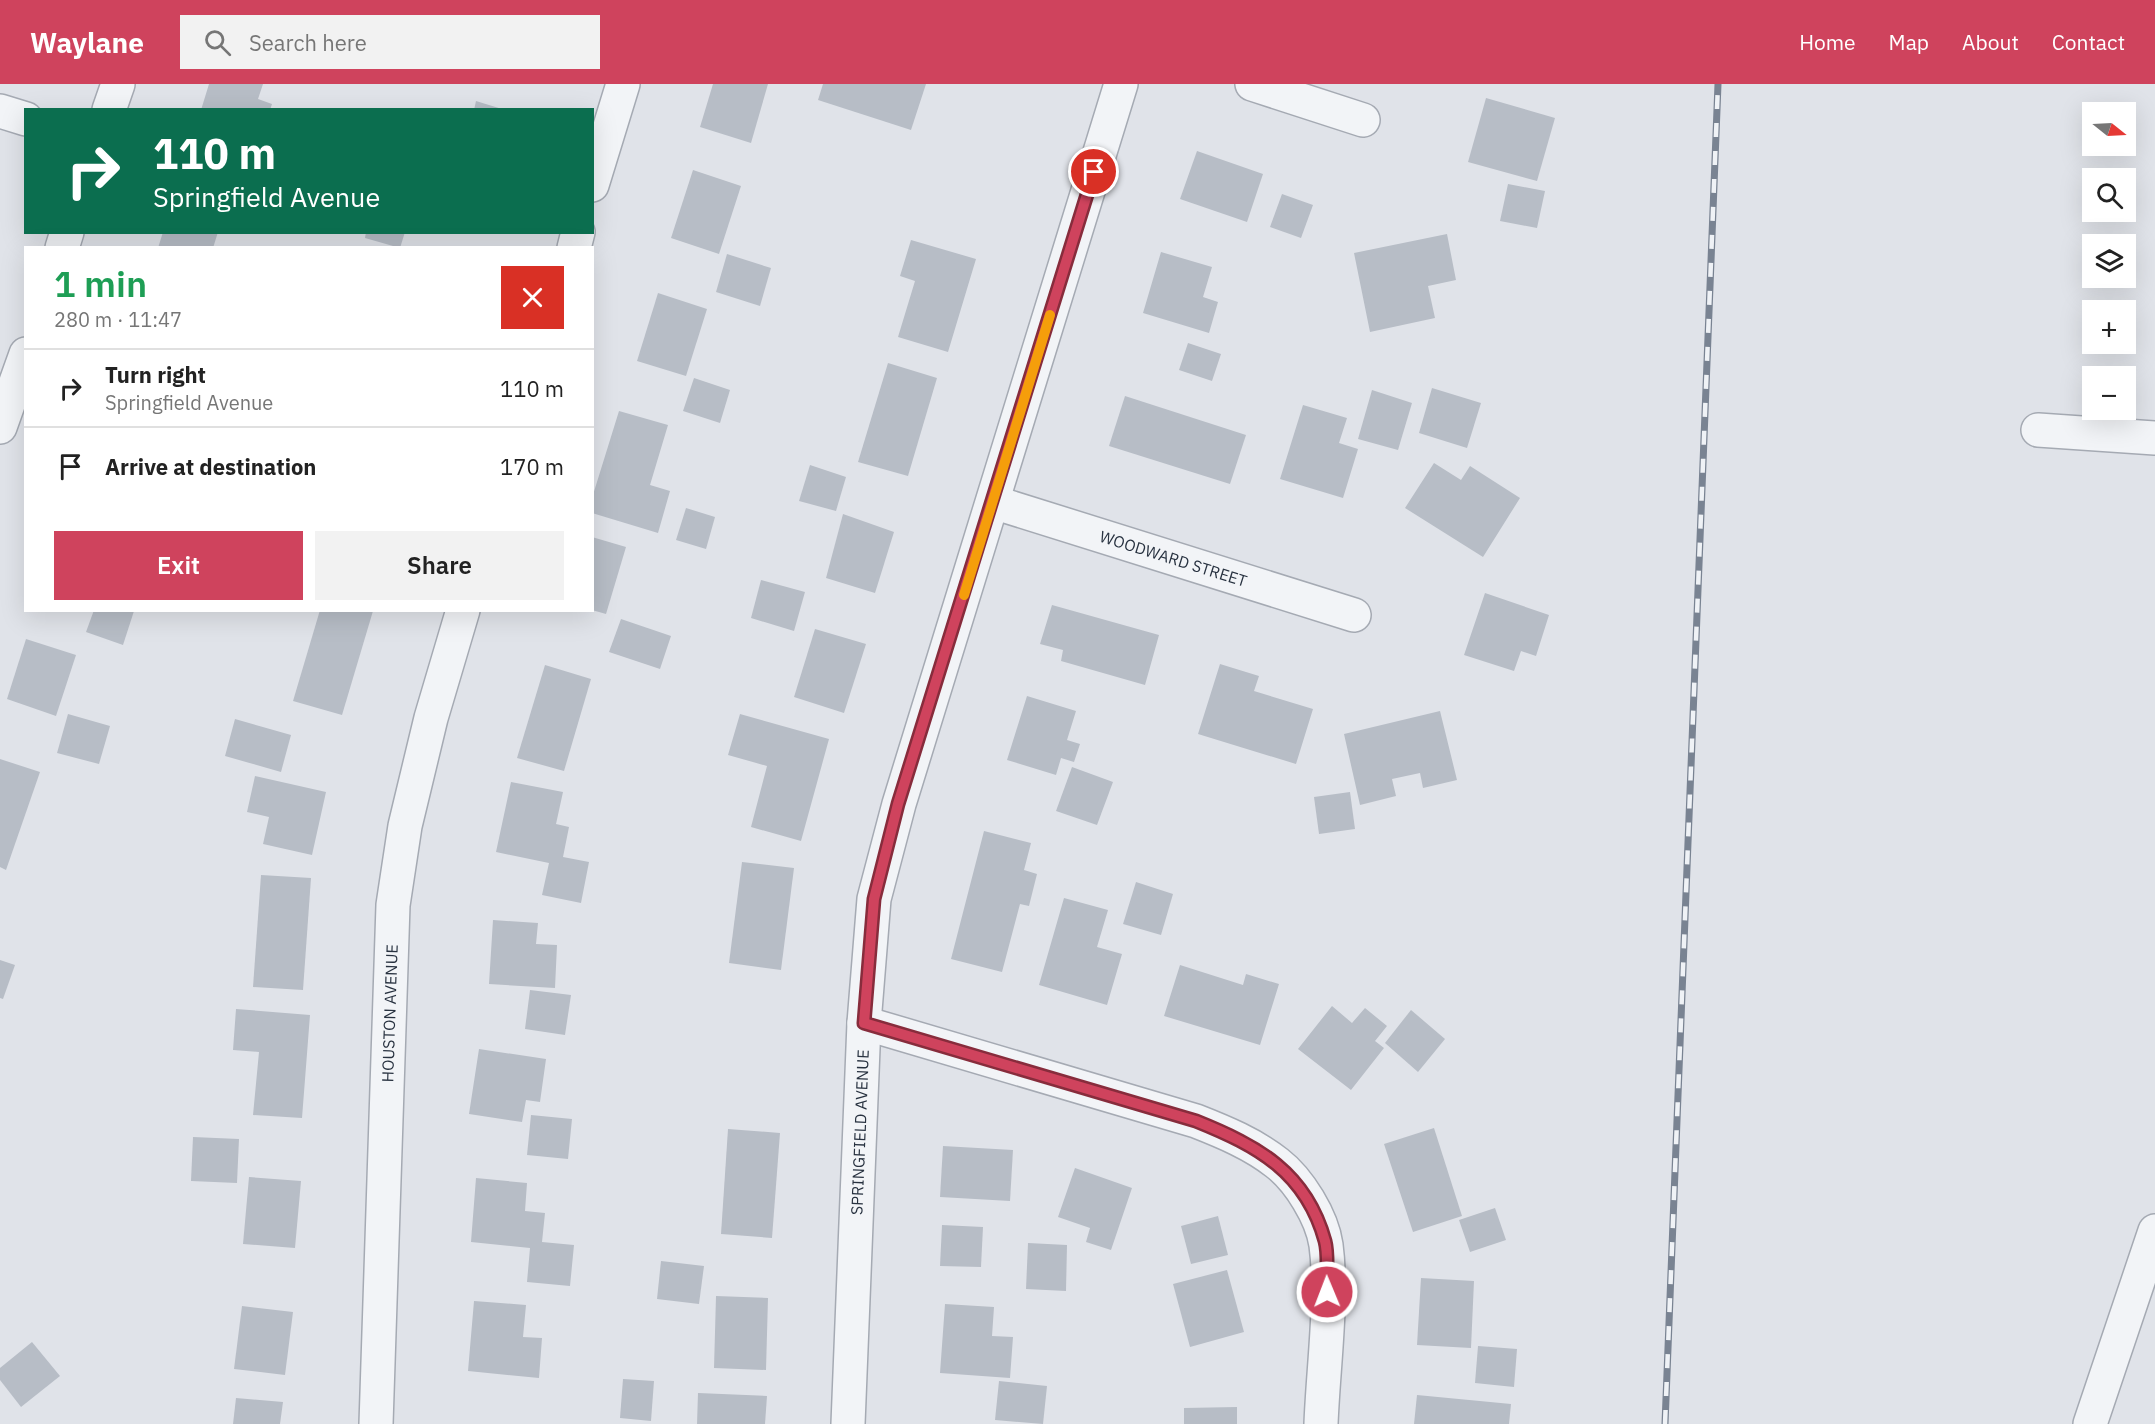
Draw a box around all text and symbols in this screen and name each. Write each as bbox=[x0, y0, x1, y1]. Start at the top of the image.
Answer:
search box bbox=[180, 15, 600, 69]
text: Waylane bbox=[30, 24, 144, 61]
icon: search bbox=[201, 26, 234, 59]
text: Search here bbox=[249, 28, 367, 57]
text: Home bbox=[1799, 28, 1856, 56]
text: Map bbox=[1889, 28, 1929, 56]
text: About bbox=[1962, 28, 2019, 56]
text: Contact bbox=[2052, 28, 2125, 56]
north arrow bbox=[2082, 102, 2136, 156]
map controls bbox=[2082, 102, 2136, 420]
text: 110 m bbox=[153, 126, 276, 181]
icon: right bbox=[54, 132, 132, 210]
pin bbox=[1068, 146, 1119, 197]
icon: arrive bbox=[1077, 155, 1110, 188]
button: search bbox=[2082, 168, 2136, 222]
text: Springfield Avenue bbox=[153, 179, 380, 214]
button: layers bbox=[2082, 234, 2136, 288]
text: 1 min bbox=[54, 260, 147, 307]
button: close bbox=[501, 266, 564, 329]
button: + bbox=[2082, 300, 2136, 354]
text: 280 m · 11:47 bbox=[54, 306, 182, 333]
text: Turn right bbox=[105, 360, 206, 389]
button: − bbox=[2082, 366, 2136, 420]
icon: right bbox=[54, 372, 87, 405]
text: 110 m bbox=[500, 374, 564, 403]
text: Springfield Avenue bbox=[105, 389, 273, 416]
icon: arrive bbox=[54, 450, 87, 483]
text: Arrive at destination bbox=[105, 452, 316, 481]
text: 170 m bbox=[500, 452, 564, 481]
street label: WOODWARD STREET bbox=[1097, 526, 1249, 591]
button: Exit bbox=[54, 531, 303, 600]
button: Share bbox=[315, 531, 564, 600]
street label: HOUSTON AVENUE bbox=[377, 944, 402, 1083]
street label: SPRINGFIELD AVENUE bbox=[846, 1049, 873, 1215]
position arrow bbox=[1295, 1260, 1359, 1324]

